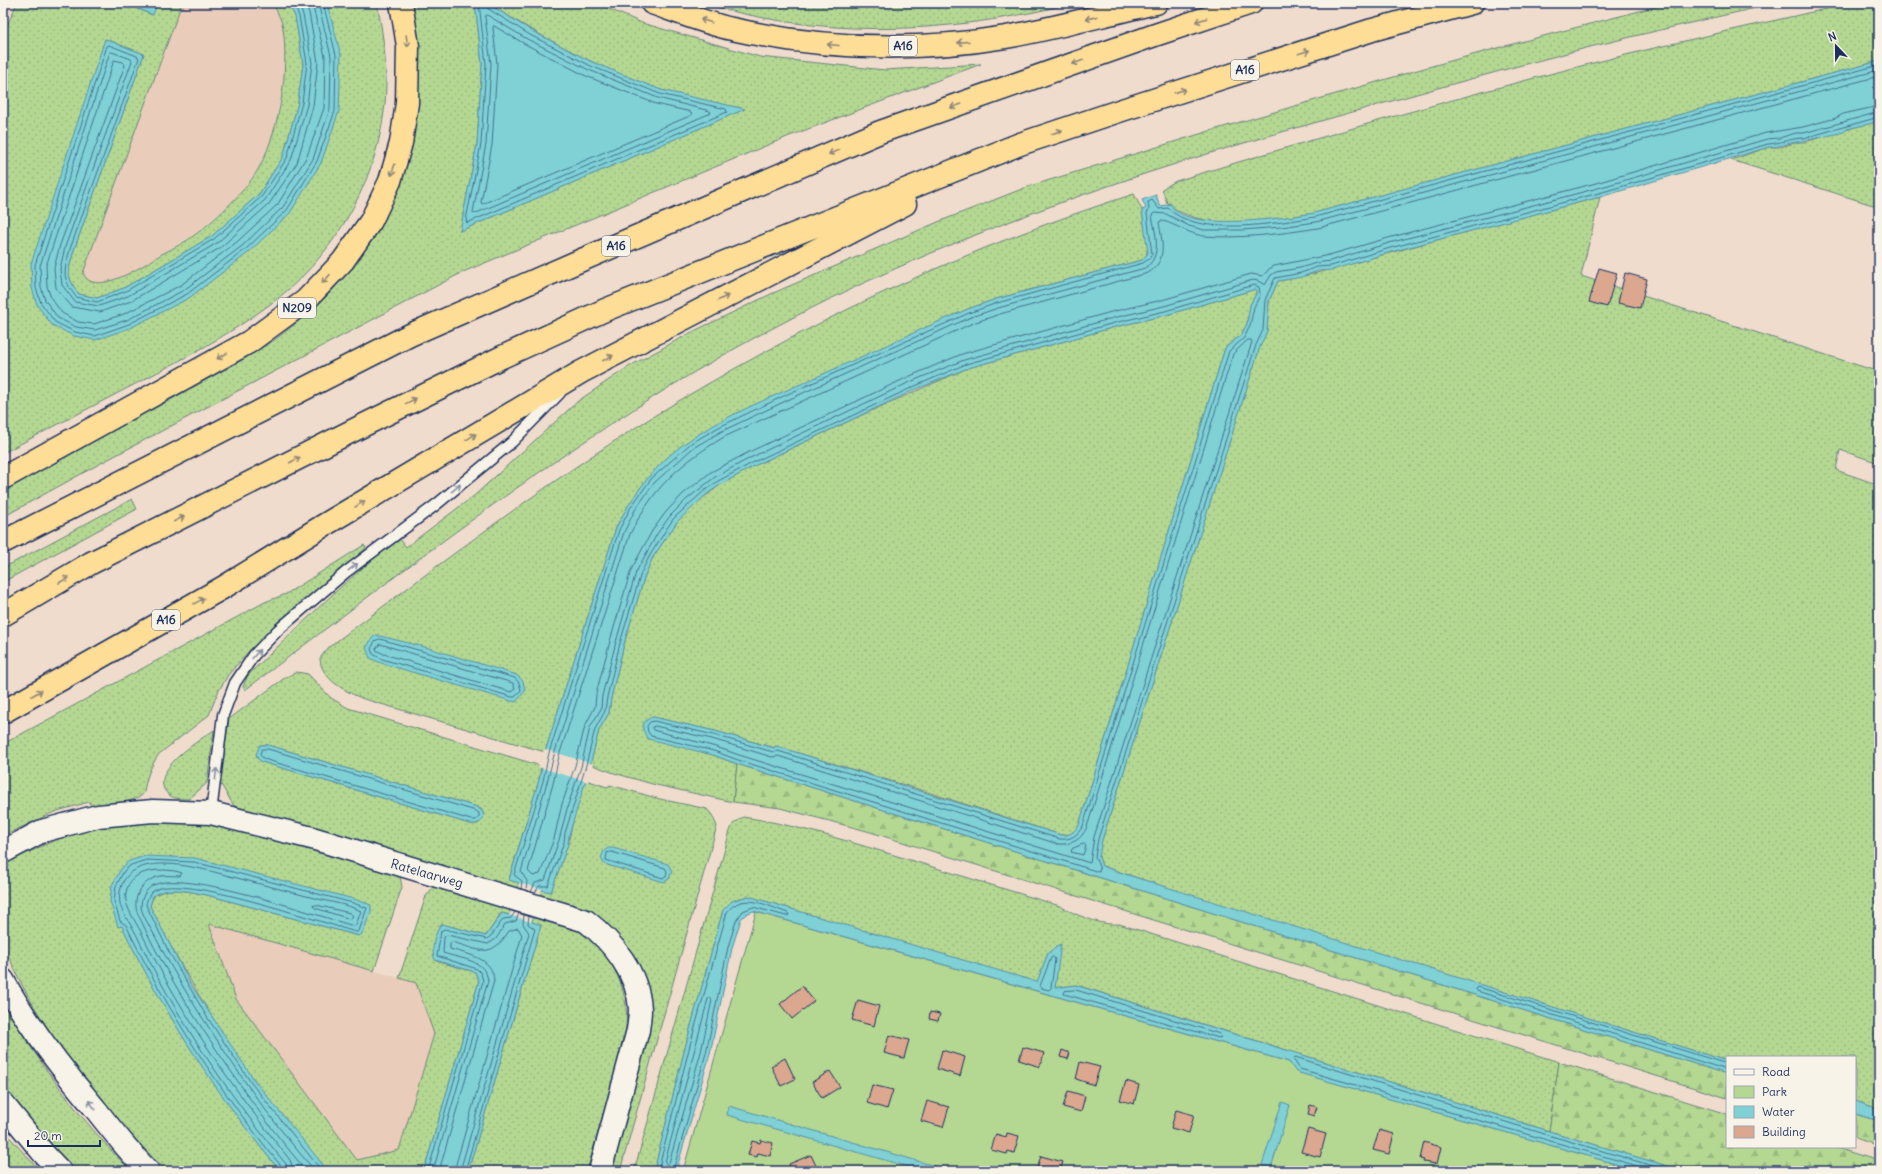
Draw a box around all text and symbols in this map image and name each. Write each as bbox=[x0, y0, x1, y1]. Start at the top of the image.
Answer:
one-way arrow bbox=[1084, 14, 1097, 22]
one-way arrow bbox=[700, 17, 713, 24]
one-way arrow bbox=[1195, 17, 1208, 24]
north arrow bbox=[1816, 26, 1856, 66]
text: N bbox=[1826, 29, 1838, 45]
one-way arrow bbox=[403, 35, 411, 48]
road number: A16 bbox=[889, 36, 917, 56]
one-way arrow bbox=[957, 38, 970, 46]
one-way arrow bbox=[827, 41, 840, 49]
one-way arrow bbox=[1298, 47, 1310, 55]
one-way arrow bbox=[1073, 59, 1085, 67]
road number: A16 bbox=[1231, 60, 1259, 80]
one-way arrow bbox=[1174, 87, 1187, 94]
one-way arrow bbox=[950, 102, 962, 110]
one-way arrow bbox=[1051, 128, 1064, 135]
one-way arrow bbox=[829, 148, 841, 156]
one-way arrow bbox=[389, 163, 397, 176]
road number: A16 bbox=[602, 236, 630, 256]
one-way arrow bbox=[322, 274, 331, 284]
one-way arrow bbox=[717, 294, 729, 301]
road number: N209 bbox=[278, 298, 316, 318]
one-way arrow bbox=[216, 353, 228, 361]
one-way arrow bbox=[602, 354, 614, 361]
one-way arrow bbox=[405, 397, 417, 404]
one-way arrow bbox=[465, 433, 477, 441]
one-way arrow bbox=[289, 456, 301, 463]
one-way arrow bbox=[450, 484, 461, 492]
one-way arrow bbox=[354, 499, 366, 507]
one-way arrow bbox=[173, 515, 185, 522]
one-way arrow bbox=[347, 563, 358, 571]
one-way arrow bbox=[58, 575, 70, 583]
one-way arrow bbox=[193, 597, 205, 605]
road number: A16 bbox=[152, 610, 180, 630]
one-way arrow bbox=[251, 649, 260, 659]
one-way arrow bbox=[31, 688, 43, 696]
one-way arrow bbox=[212, 768, 220, 781]
street label: Ratelaarweg bbox=[389, 855, 465, 892]
legend bbox=[1726, 1056, 1856, 1148]
text: Road bbox=[1762, 1064, 1790, 1079]
text: Park bbox=[1762, 1084, 1787, 1099]
one-way arrow bbox=[87, 1100, 96, 1111]
text: Water bbox=[1762, 1104, 1795, 1119]
scale bar bbox=[28, 1122, 100, 1148]
text: Building bbox=[1762, 1124, 1806, 1139]
text: 20 m bbox=[34, 1128, 62, 1143]

